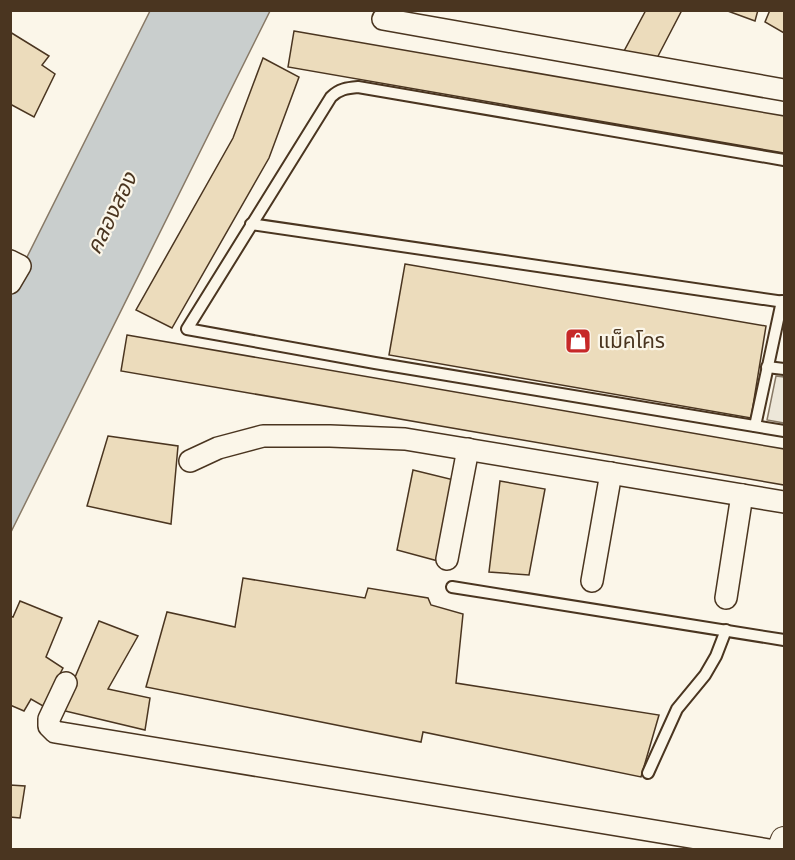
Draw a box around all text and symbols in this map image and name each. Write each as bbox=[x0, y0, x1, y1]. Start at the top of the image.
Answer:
water label: คลองสอง bbox=[79, 166, 144, 259]
shop icon: แม็คโคร bbox=[563, 326, 593, 356]
place label: แม็คโคร bbox=[598, 327, 665, 355]

